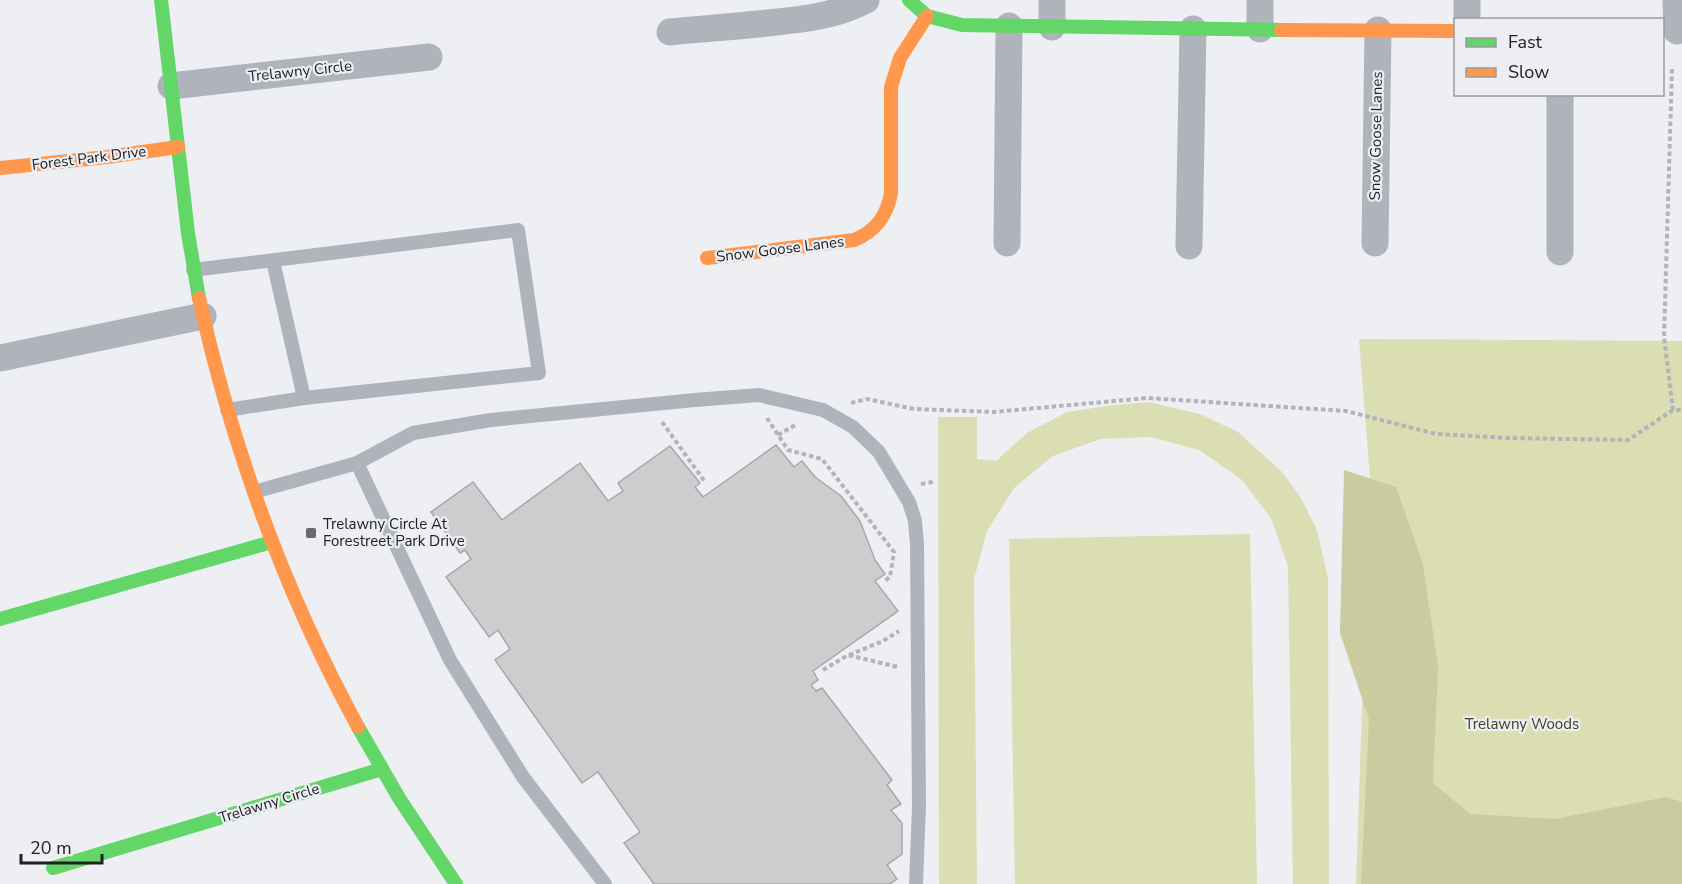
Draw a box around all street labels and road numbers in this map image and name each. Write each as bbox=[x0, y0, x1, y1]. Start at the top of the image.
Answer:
street label: Trelawny Circle bbox=[247, 56, 353, 86]
street label: Snow Goose Lanes bbox=[1365, 71, 1387, 201]
street label: Forest Park Drive bbox=[31, 141, 147, 175]
street label: Snow Goose Lanes bbox=[715, 231, 845, 267]
street label: Trelawny Circle bbox=[216, 778, 322, 828]

